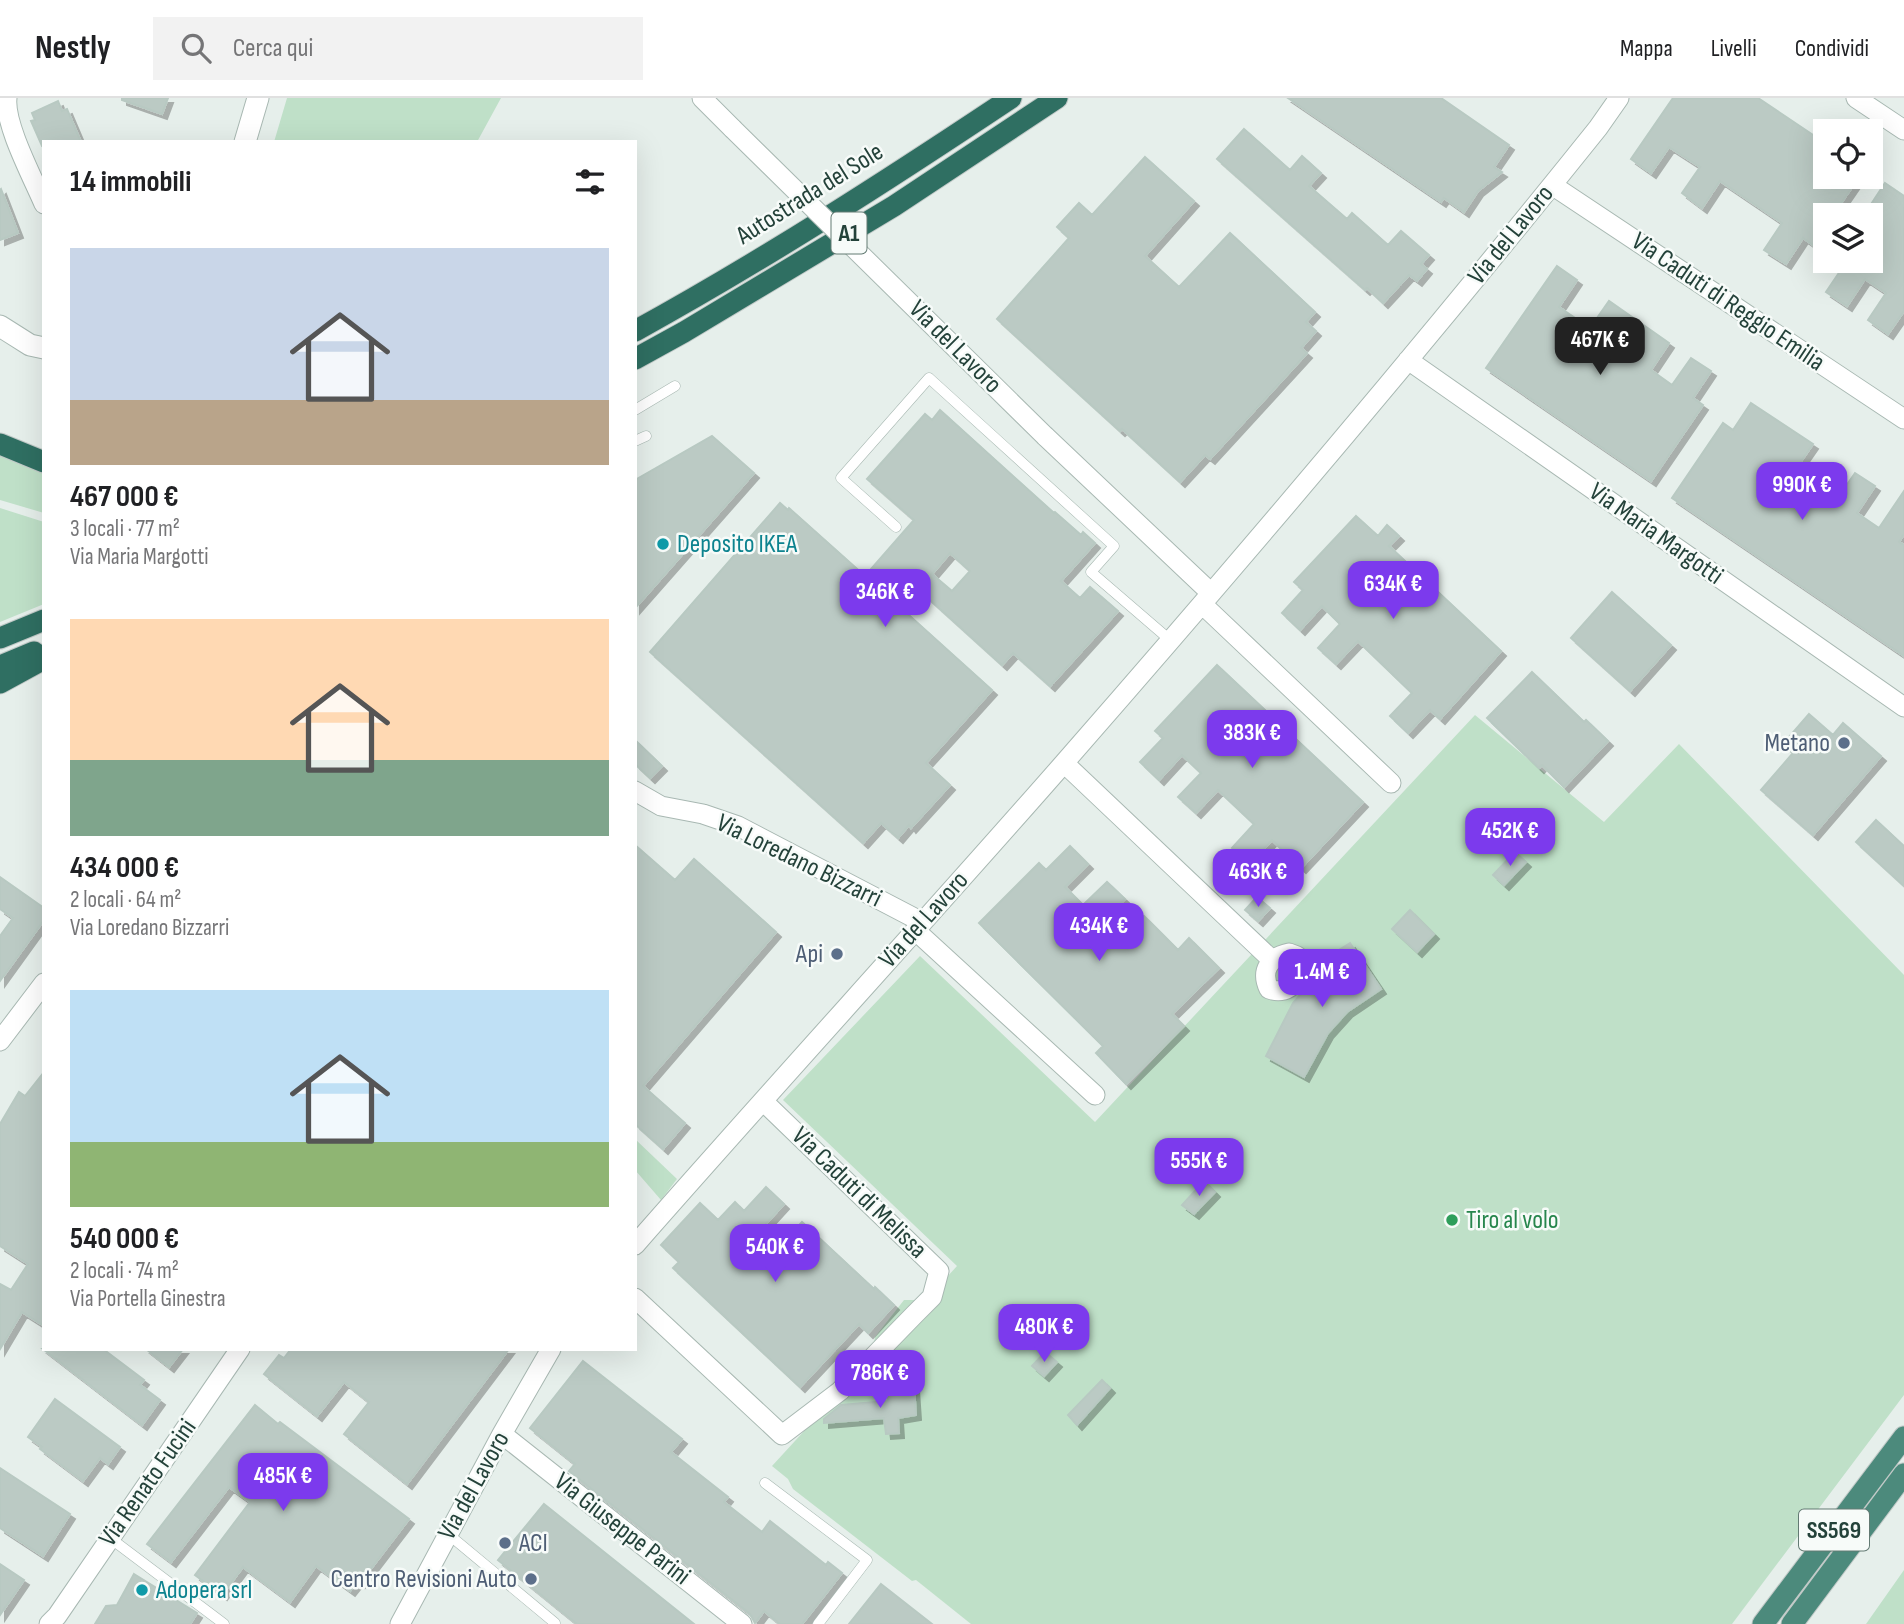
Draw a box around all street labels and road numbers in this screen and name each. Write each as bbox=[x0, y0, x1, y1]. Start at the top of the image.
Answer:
street label: Autostrada del Sole bbox=[730, 137, 889, 252]
street label: Via del Lavoro bbox=[1462, 179, 1560, 291]
road number: A1 bbox=[832, 212, 866, 253]
street label: Via Caduti di Reggio Emilia bbox=[1625, 226, 1831, 378]
street label: Via del Lavoro bbox=[902, 294, 1008, 400]
street label: Via Maria Margotti bbox=[1583, 476, 1729, 592]
street label: Via Loredano Bizzarri bbox=[711, 808, 887, 914]
street label: Via del Lavoro bbox=[873, 865, 975, 975]
street label: Via Caduti di Melissa bbox=[785, 1121, 933, 1265]
street label: Via Renato Fucini bbox=[93, 1413, 203, 1553]
street label: Via del Lavoro bbox=[432, 1427, 516, 1545]
street label: Via Giuseppe Parini bbox=[548, 1466, 696, 1592]
road number: SS569 bbox=[1799, 1510, 1869, 1550]

